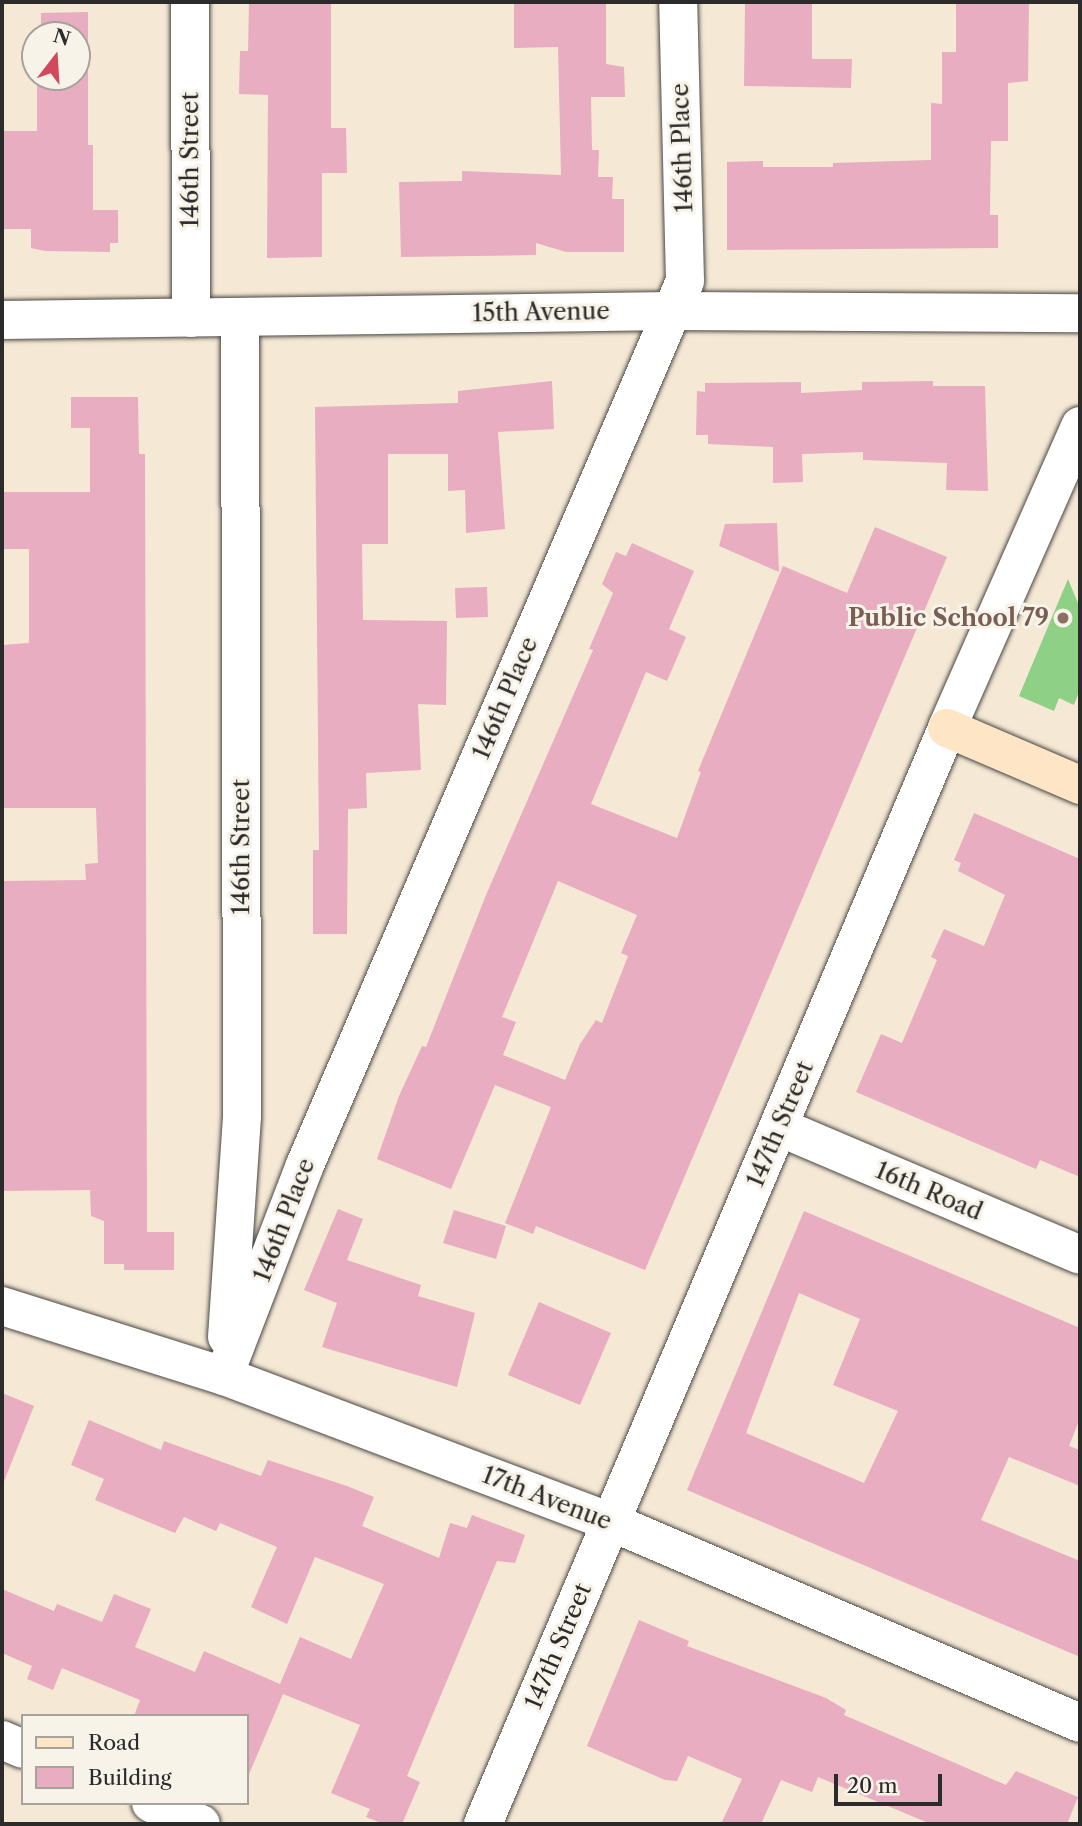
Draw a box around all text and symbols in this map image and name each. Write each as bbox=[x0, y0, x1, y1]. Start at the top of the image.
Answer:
north arrow bbox=[21, 21, 91, 91]
text: N bbox=[50, 24, 73, 51]
street label: 146th Place bbox=[665, 83, 699, 213]
street label: 146th Street bbox=[176, 92, 204, 228]
street label: 15th Avenue bbox=[472, 296, 610, 328]
place label: Public School 79 bbox=[848, 604, 1049, 632]
marker: Public School 79 bbox=[1055, 610, 1071, 626]
street label: 146th Place bbox=[466, 633, 544, 763]
street label: 146th Street bbox=[227, 779, 255, 915]
street label: 147th Street bbox=[741, 1057, 819, 1191]
street label: 146th Place bbox=[247, 1154, 321, 1286]
street label: 16th Road bbox=[871, 1156, 987, 1226]
street label: 17th Avenue bbox=[478, 1460, 616, 1536]
street label: 147th Street bbox=[519, 1579, 597, 1713]
legend bbox=[21, 1714, 248, 1805]
text: Road bbox=[88, 1730, 140, 1755]
scale bar bbox=[837, 1759, 946, 1803]
text: Building bbox=[88, 1765, 172, 1790]
text: 20 m bbox=[847, 1773, 898, 1798]

